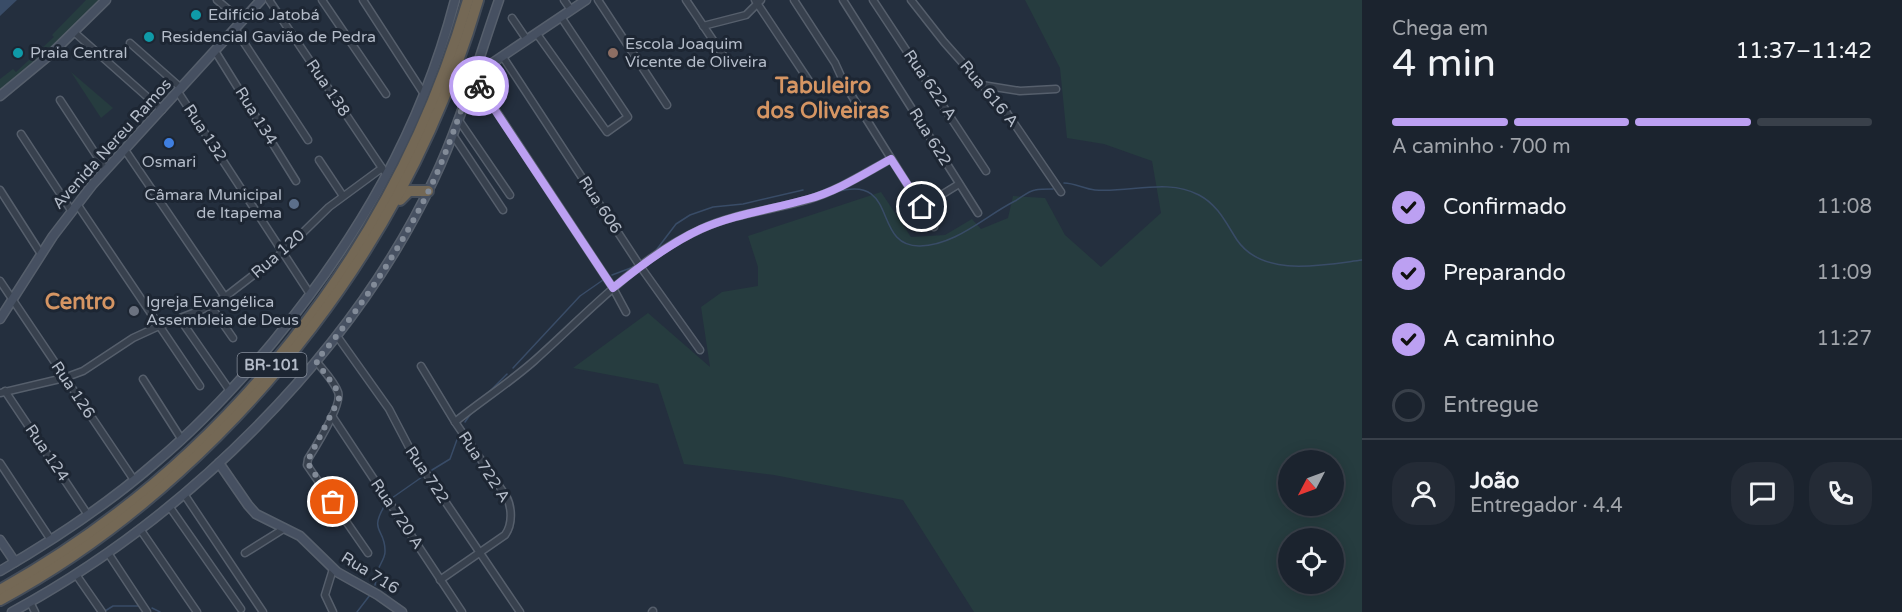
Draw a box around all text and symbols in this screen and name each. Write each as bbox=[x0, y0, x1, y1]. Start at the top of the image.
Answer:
place label: Edifício Jatobá bbox=[208, 5, 320, 25]
marker: Edifício Jatobá bbox=[189, 8, 203, 22]
text: Chega em bbox=[1392, 17, 1488, 41]
place label: Residencial Gavião de Pedra bbox=[161, 27, 376, 47]
marker: Residencial Gavião de Pedra bbox=[142, 30, 156, 44]
place label: Escola Joaquim Vicente de Oliveira bbox=[625, 34, 767, 72]
text: 11:37–11:42 bbox=[1735, 38, 1872, 64]
text: 4 min bbox=[1392, 40, 1496, 87]
place label: Praia Central bbox=[30, 43, 128, 63]
marker: Praia Central bbox=[11, 46, 25, 60]
marker: Escola Joaquim Vicente de Oliveira bbox=[606, 46, 620, 60]
street label: Rua 622 A bbox=[899, 46, 961, 124]
street label: Rua 138 bbox=[302, 56, 354, 120]
courier bbox=[449, 56, 509, 116]
street label: Rua 616 A bbox=[955, 57, 1023, 131]
icon: bike bbox=[463, 70, 496, 103]
district label: Tabuleiro dos Oliveiras bbox=[757, 73, 890, 124]
street label: Avenida Nereu Ramos bbox=[48, 75, 176, 213]
street label: Rua 134 bbox=[230, 83, 282, 149]
street label: Rua 132 bbox=[179, 101, 231, 165]
street label: Rua 622 bbox=[904, 104, 956, 170]
text: A caminho · 700 m bbox=[1392, 135, 1571, 159]
marker: Osmari bbox=[162, 136, 176, 150]
place label: Osmari bbox=[142, 152, 196, 172]
street label: Rua 606 bbox=[574, 173, 626, 237]
pin bbox=[896, 181, 947, 232]
place label: Câmara Municipal de Itapema bbox=[145, 185, 282, 223]
icon: home bbox=[905, 190, 938, 223]
icon: check bbox=[1392, 191, 1425, 224]
text: Confirmado bbox=[1443, 194, 1567, 220]
text: 11:08 bbox=[1817, 195, 1872, 219]
marker: Câmara Municipal de Itapema bbox=[287, 197, 301, 211]
street label: Rua 120 bbox=[247, 225, 309, 283]
icon: check bbox=[1392, 257, 1425, 290]
text: Preparando bbox=[1443, 260, 1566, 286]
text: 11:09 bbox=[1817, 261, 1872, 285]
district label: Centro bbox=[45, 289, 115, 315]
place label: Igreja Evangélica Assembleia de Deus bbox=[146, 292, 299, 330]
marker: Igreja Evangélica Assembleia de Deus bbox=[127, 304, 141, 318]
icon: check bbox=[1392, 323, 1425, 356]
text: A caminho bbox=[1443, 326, 1555, 352]
text: 11:27 bbox=[1817, 327, 1872, 351]
road number: BR-101 bbox=[238, 353, 306, 377]
street label: Rua 126 bbox=[47, 358, 99, 422]
text: Entregue bbox=[1443, 392, 1539, 418]
street label: Rua 124 bbox=[21, 421, 73, 485]
street label: Rua 722 A bbox=[454, 428, 514, 506]
street label: Rua 722 bbox=[401, 443, 453, 507]
north arrow bbox=[1278, 450, 1344, 516]
map controls bbox=[1278, 450, 1344, 594]
button: person bbox=[1392, 462, 1455, 525]
button: chat bbox=[1731, 462, 1794, 525]
button: phone bbox=[1809, 462, 1872, 525]
text: João bbox=[1470, 468, 1519, 494]
street label: Rua 720 A bbox=[366, 475, 428, 553]
pin bbox=[307, 476, 358, 527]
icon: bag bbox=[316, 485, 349, 518]
text: Entregador · 4.4 bbox=[1470, 494, 1623, 518]
button: locate bbox=[1278, 528, 1344, 594]
street label: Rua 716 bbox=[337, 547, 403, 599]

